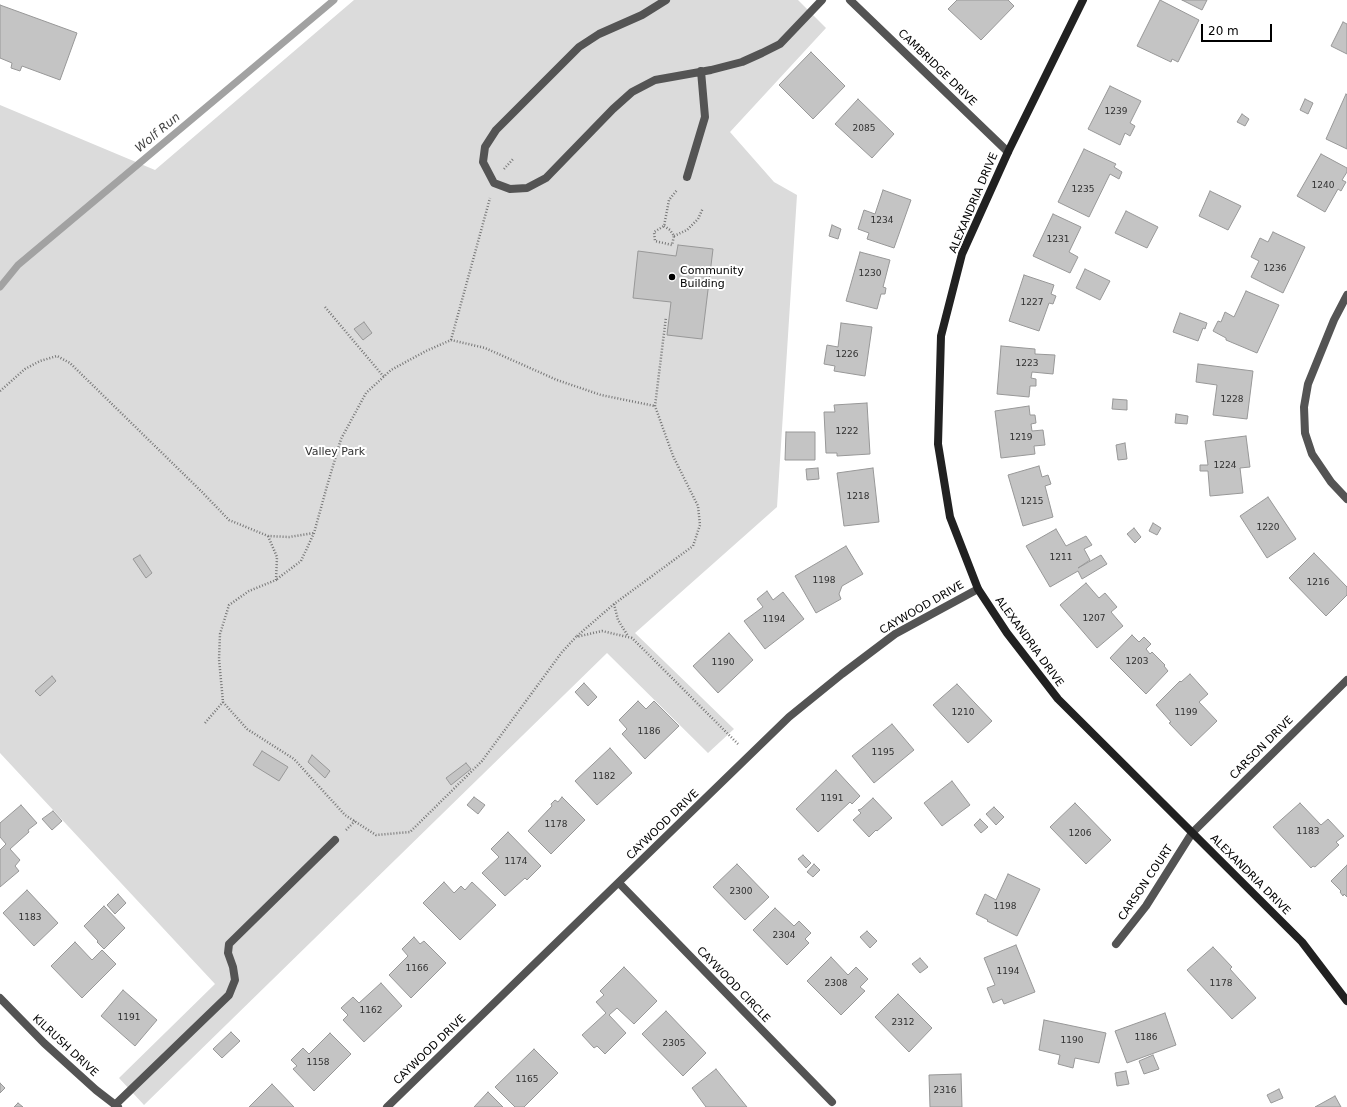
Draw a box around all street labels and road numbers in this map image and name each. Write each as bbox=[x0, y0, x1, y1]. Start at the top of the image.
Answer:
street label: CAMBRIDGE DRIVE bbox=[895, 27, 979, 109]
street label: ALEXANDRIA DRIVE bbox=[947, 151, 1001, 255]
street label: CAYWOOD DRIVE bbox=[878, 579, 966, 637]
street label: ALEXANDRIA DRIVE bbox=[992, 594, 1066, 690]
street label: CARSON DRIVE bbox=[1228, 714, 1296, 782]
street label: CAYWOOD DRIVE bbox=[624, 787, 702, 863]
street label: ALEXANDRIA DRIVE bbox=[1207, 832, 1293, 918]
street label: CARSON COURT bbox=[1116, 843, 1176, 923]
street label: CAYWOOD CIRCLE bbox=[694, 944, 772, 1026]
street label: KILRUSH DRIVE bbox=[29, 1012, 101, 1080]
street label: CAYWOOD DRIVE bbox=[391, 1012, 469, 1088]

